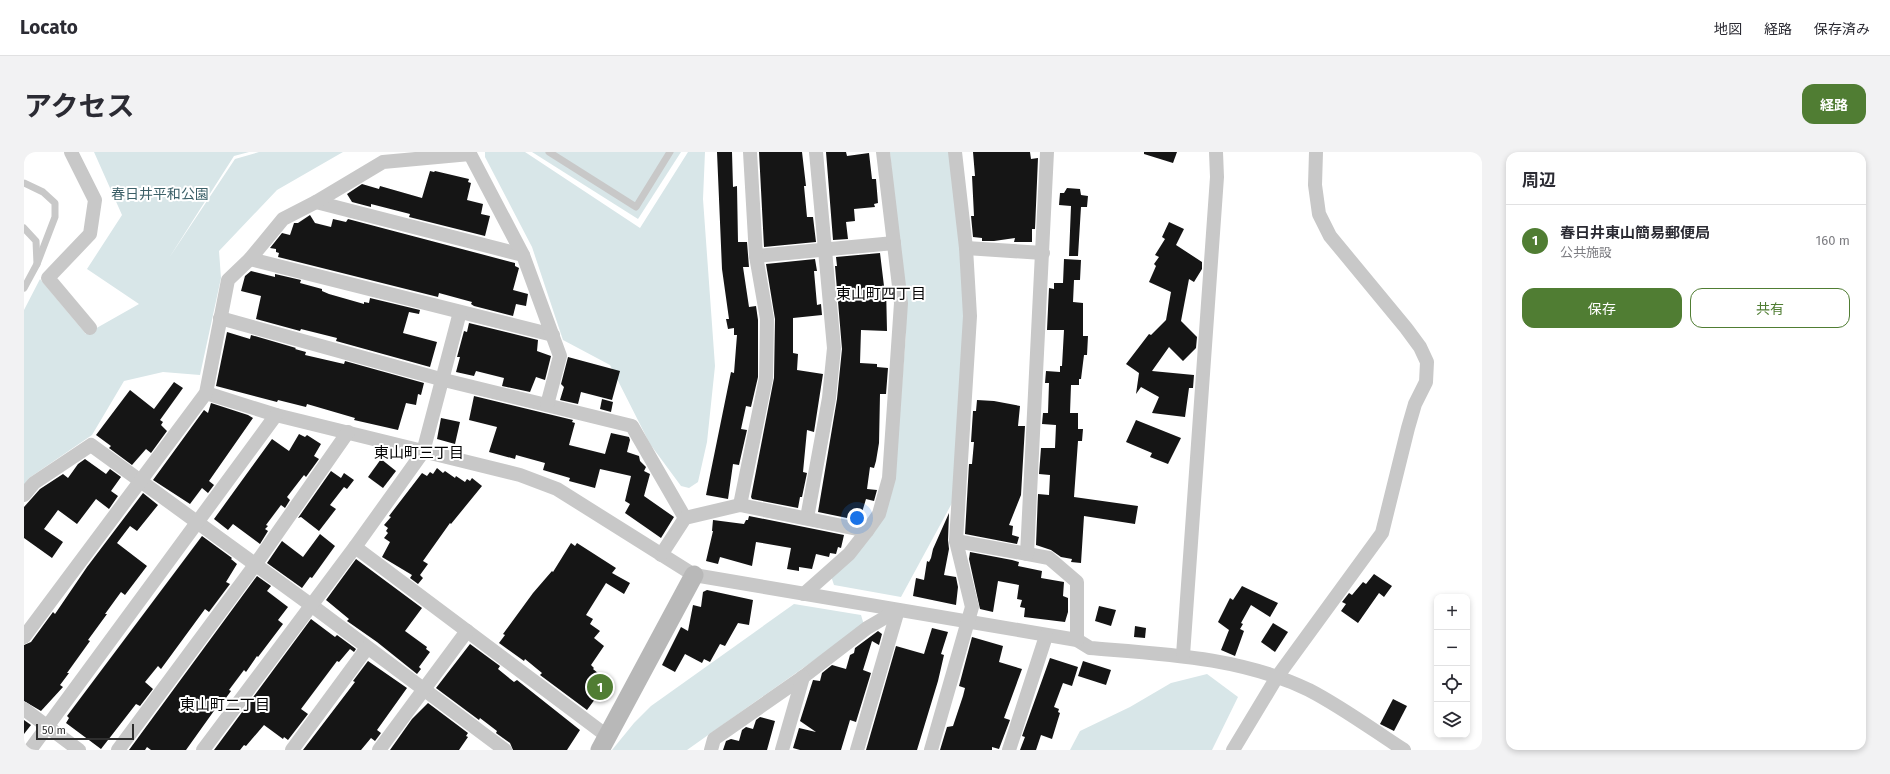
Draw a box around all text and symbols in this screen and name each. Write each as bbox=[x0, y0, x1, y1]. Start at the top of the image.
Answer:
text: Locato bbox=[20, 16, 78, 39]
text: 地図 bbox=[1714, 21, 1742, 38]
text: 経路 bbox=[1764, 21, 1792, 38]
text: 保存済み bbox=[1814, 21, 1870, 38]
button: 経路 bbox=[1802, 84, 1866, 124]
text: アクセス bbox=[24, 90, 135, 123]
text: 周辺 bbox=[1522, 170, 1556, 191]
park label: 春日井平和公園 bbox=[111, 186, 209, 203]
text: 春日井東山簡易郵便局 bbox=[1560, 224, 1710, 242]
text: 1 bbox=[1532, 233, 1538, 248]
text: 160 m bbox=[1816, 233, 1850, 248]
text: 公共施設 bbox=[1560, 245, 1612, 260]
district label: 東山町四丁目 bbox=[836, 285, 926, 303]
button: 保存 bbox=[1522, 288, 1682, 328]
button: 共有 bbox=[1690, 288, 1850, 328]
district label: 東山町三丁目 bbox=[374, 444, 464, 462]
your location bbox=[847, 508, 867, 528]
map controls bbox=[1434, 594, 1470, 738]
button: + bbox=[1434, 594, 1470, 630]
button: − bbox=[1434, 630, 1470, 666]
button: locate bbox=[1434, 666, 1470, 702]
pin: 1 bbox=[587, 672, 613, 702]
district label: 東山町二丁目 bbox=[180, 696, 270, 714]
button: layers bbox=[1434, 702, 1470, 738]
scale bar bbox=[36, 722, 134, 741]
text: 50 m bbox=[42, 724, 66, 737]

